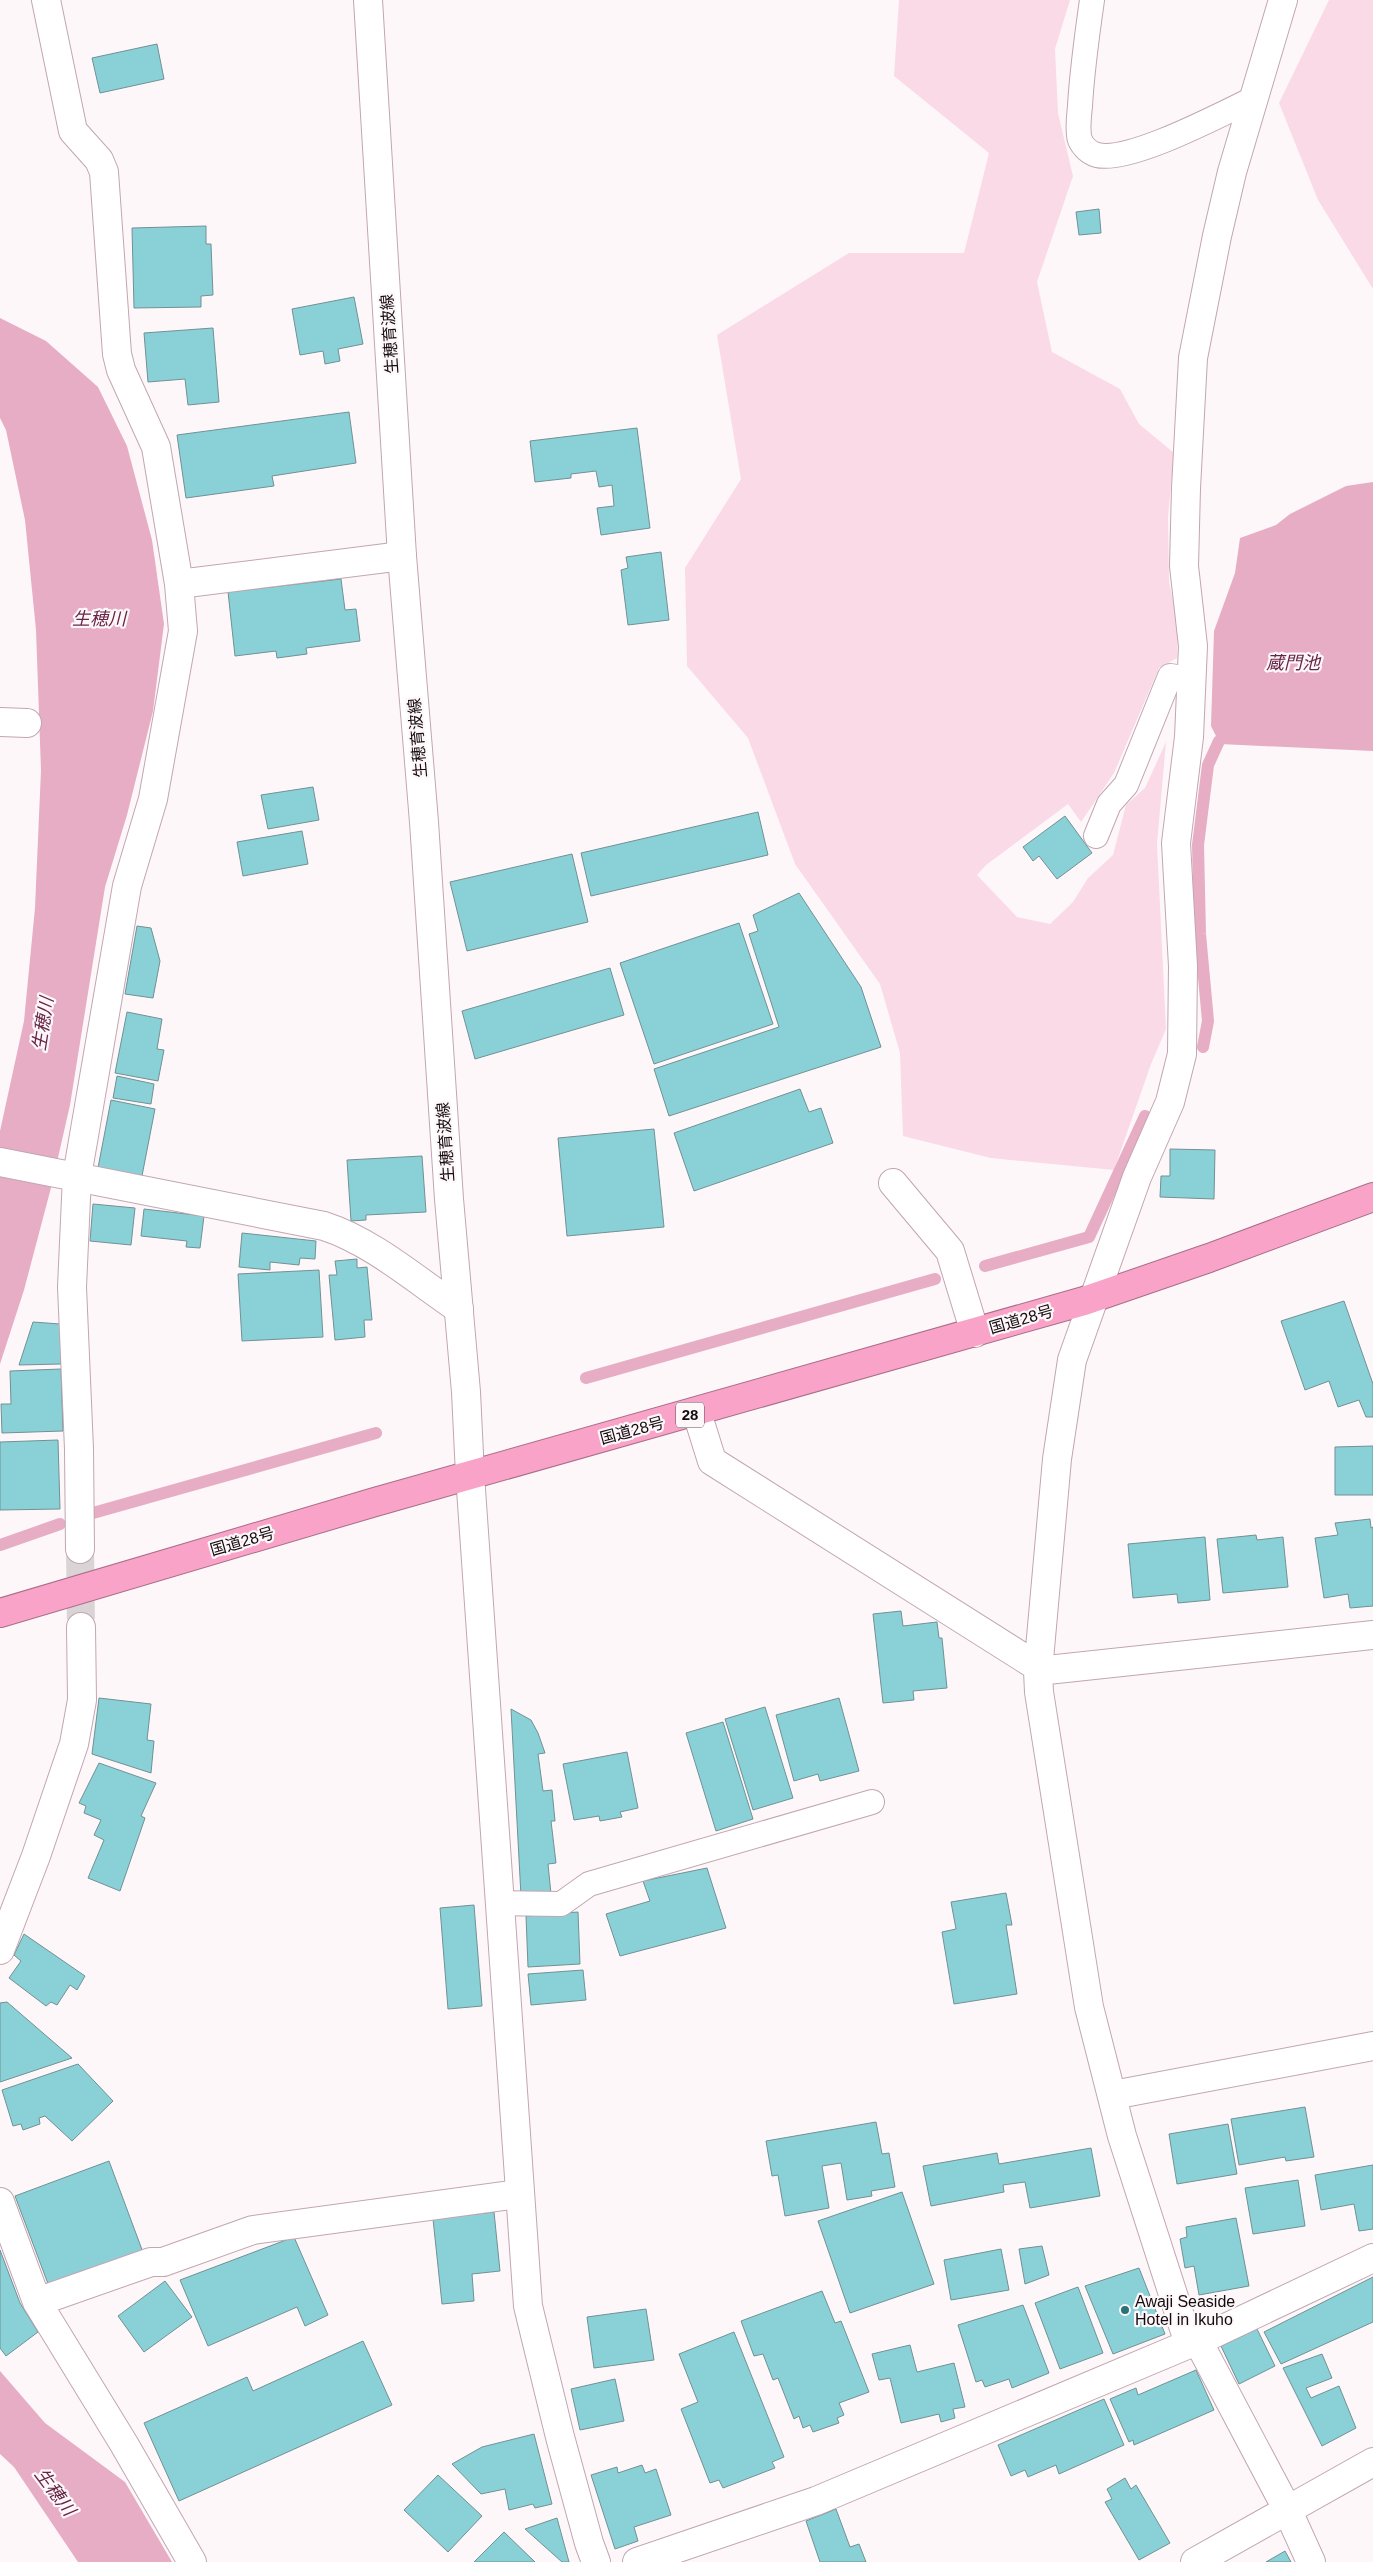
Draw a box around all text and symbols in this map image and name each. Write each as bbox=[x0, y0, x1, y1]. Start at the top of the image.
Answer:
street label: 生穂育波線 bbox=[378, 293, 401, 374]
water label: 生穂川 bbox=[72, 609, 128, 629]
water label: 蔵門池 bbox=[1266, 653, 1322, 673]
street label: 生穂育波線 bbox=[406, 697, 429, 779]
water label: 生穂川 bbox=[29, 994, 57, 1052]
street label: 生穂育波線 bbox=[434, 1101, 457, 1182]
street label: 国道28号 bbox=[987, 1302, 1055, 1337]
road number: 28 bbox=[676, 1402, 704, 1428]
street label: 国道28号 bbox=[598, 1414, 666, 1447]
street label: 国道28号 bbox=[208, 1524, 276, 1559]
place label: Awaji Seaside Hotel in Ikuho bbox=[1135, 2293, 1235, 2328]
marker: Awaji Seaside Hotel in Ikuho bbox=[1119, 2304, 1131, 2316]
water label: 生穂川 bbox=[31, 2464, 80, 2521]

